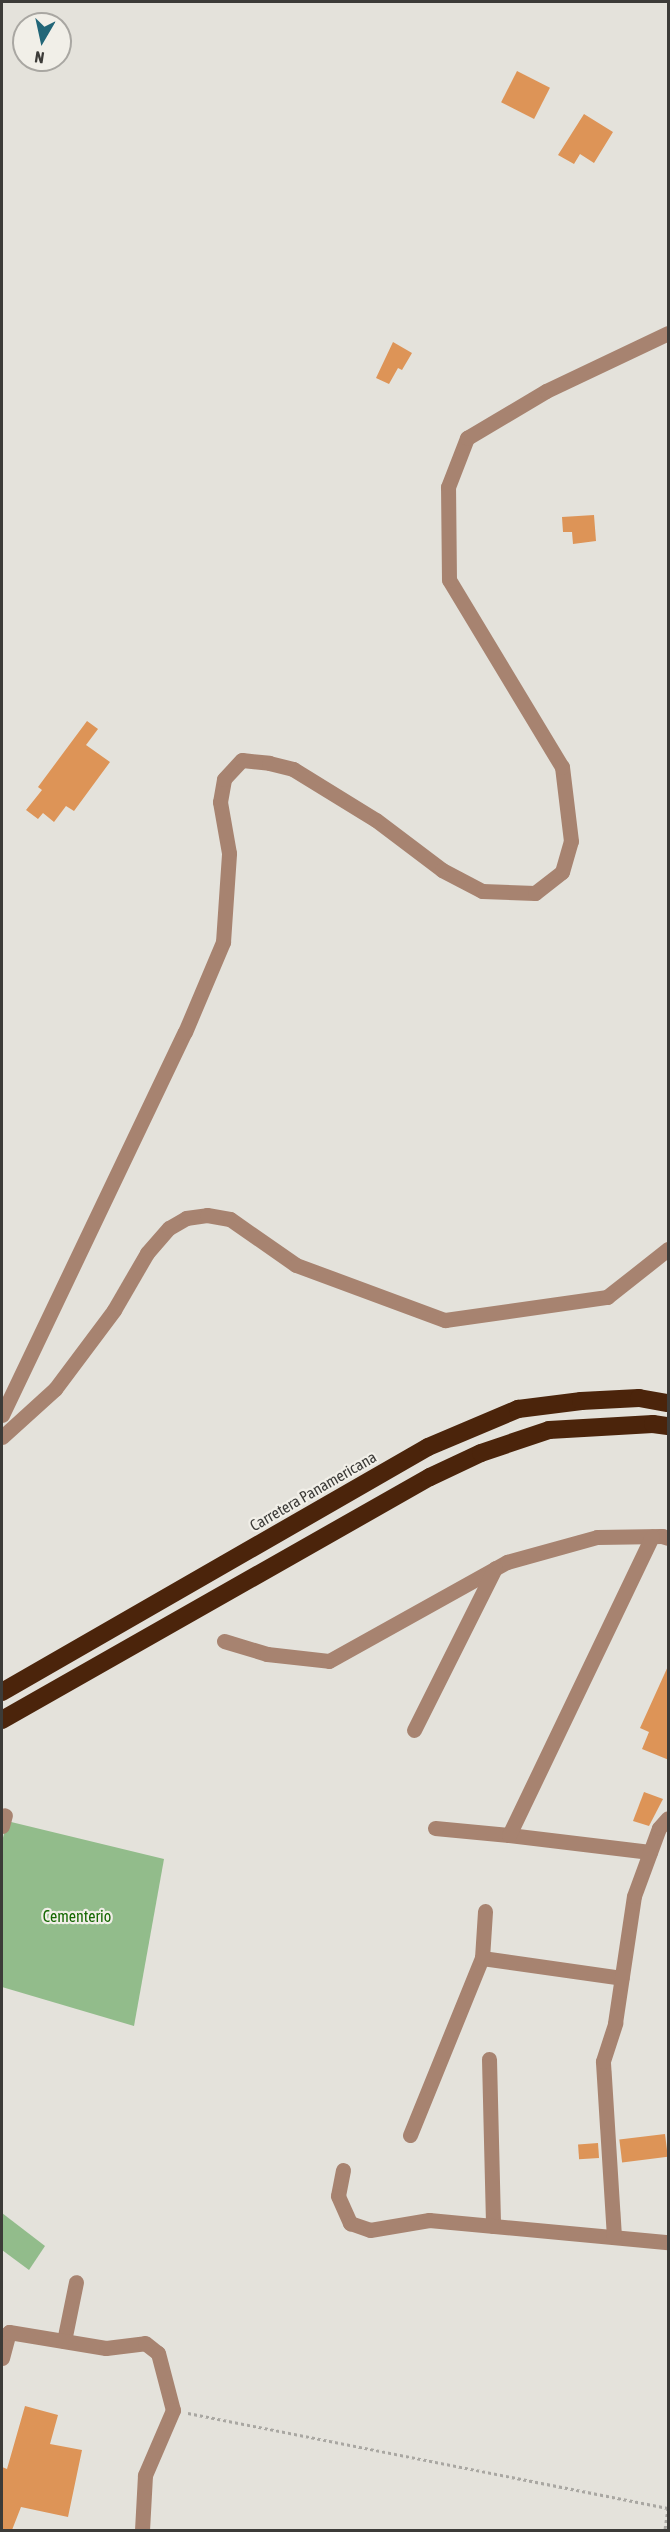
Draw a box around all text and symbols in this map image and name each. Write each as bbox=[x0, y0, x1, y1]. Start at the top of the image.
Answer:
north arrow bbox=[12, 12, 72, 72]
text: N bbox=[33, 48, 46, 67]
street label: Carretera Panamericana bbox=[246, 1447, 380, 1535]
park label: Cementerio bbox=[43, 1906, 111, 1926]

